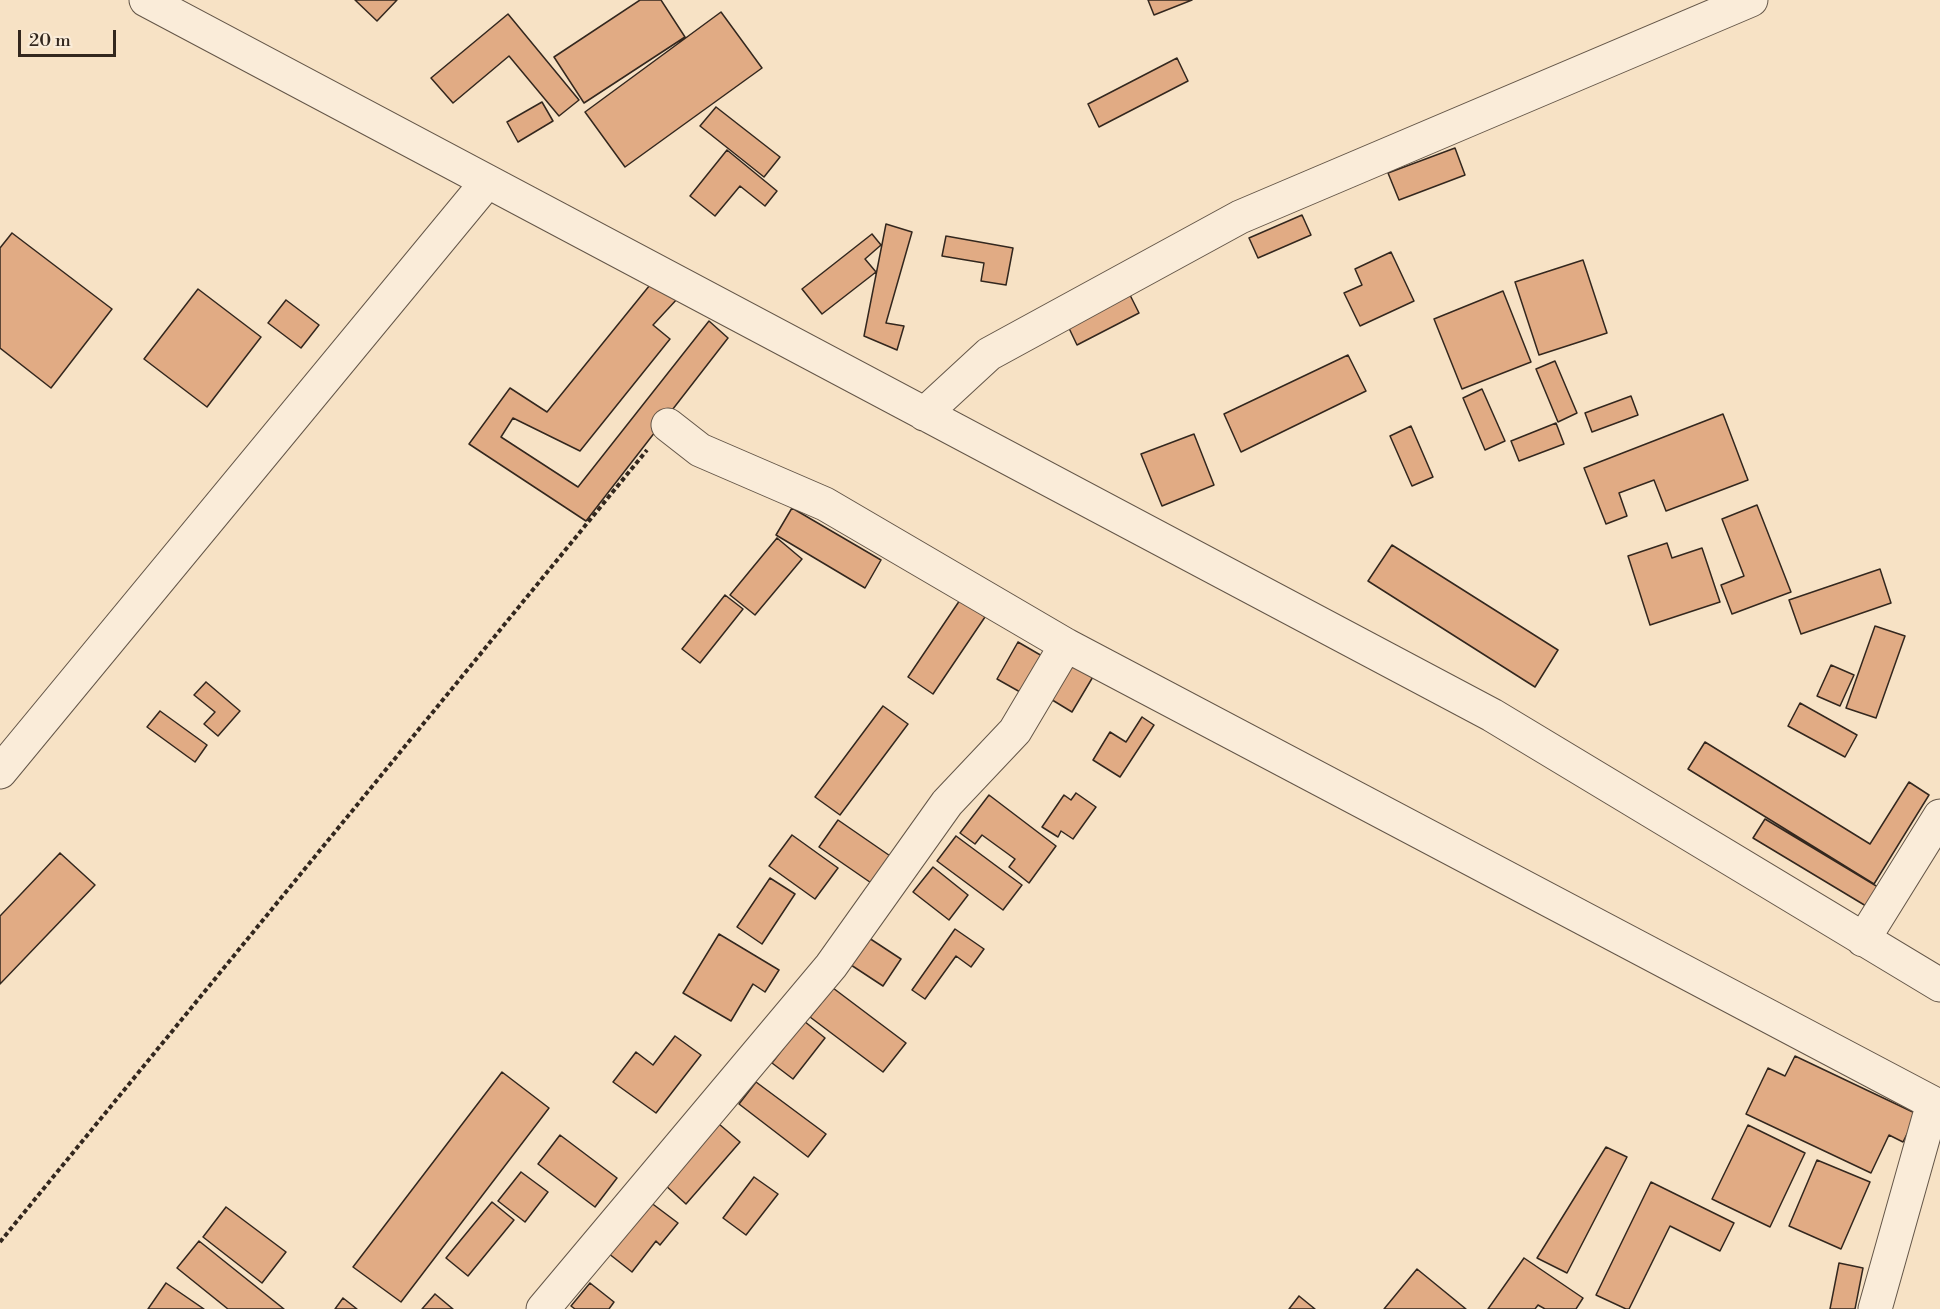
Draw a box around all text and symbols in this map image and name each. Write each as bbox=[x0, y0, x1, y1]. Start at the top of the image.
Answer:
scale bar bbox=[21, 18, 118, 56]
text: 20 m bbox=[29, 29, 71, 52]

